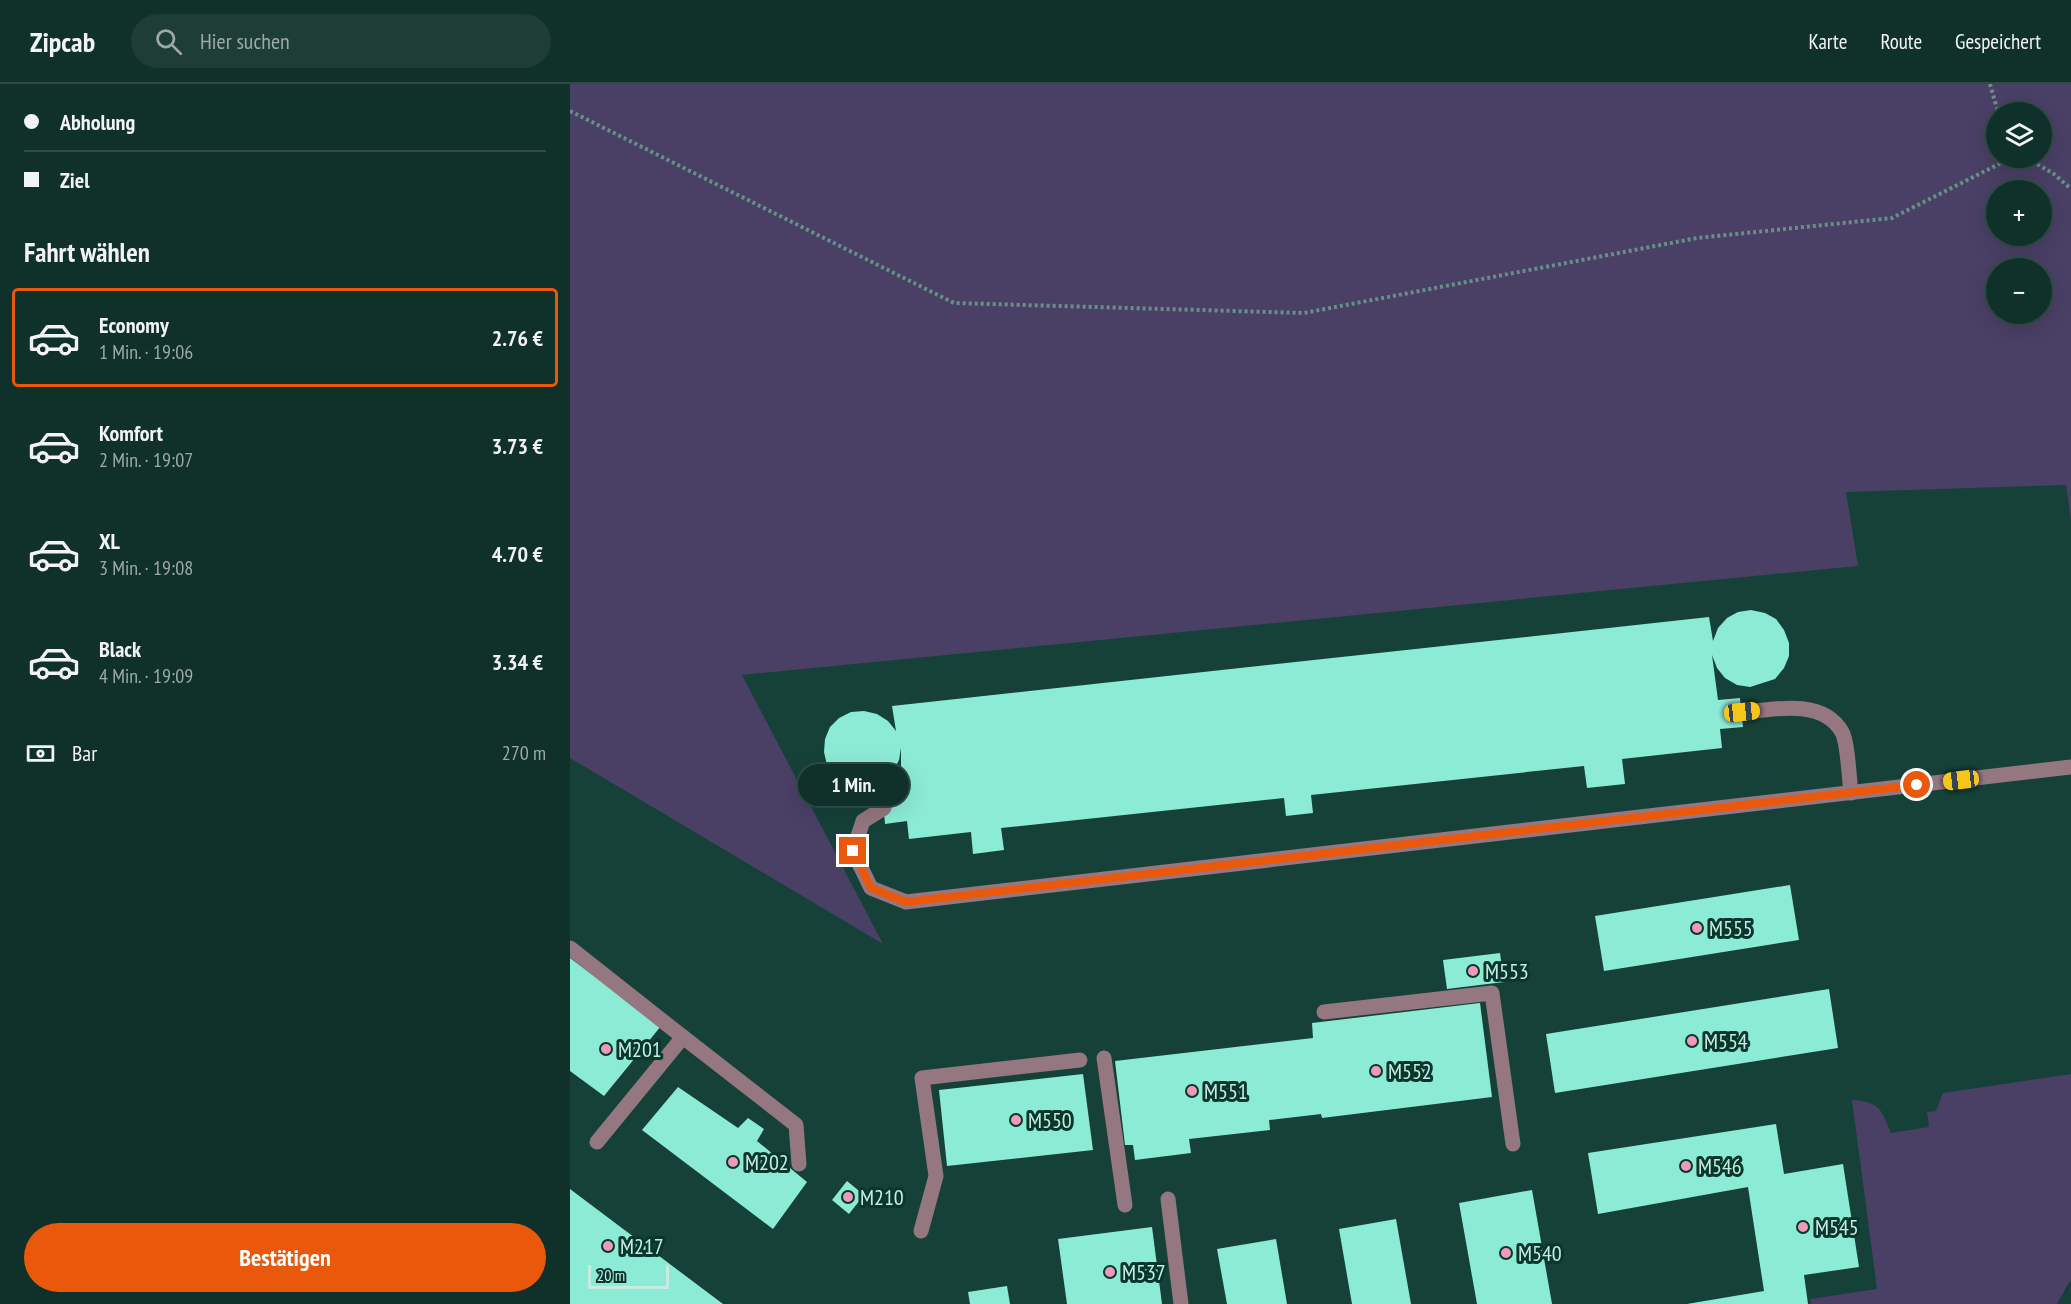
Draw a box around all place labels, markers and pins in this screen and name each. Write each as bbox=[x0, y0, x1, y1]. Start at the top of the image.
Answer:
place label: M555 bbox=[1709, 914, 1753, 942]
marker: M555 bbox=[1690, 921, 1704, 935]
place label: M553 bbox=[1485, 957, 1529, 985]
marker: M553 bbox=[1466, 964, 1480, 978]
place label: M554 bbox=[1704, 1027, 1748, 1055]
marker: M554 bbox=[1685, 1034, 1699, 1048]
place label: M201 bbox=[618, 1035, 662, 1063]
marker: M201 bbox=[599, 1042, 613, 1056]
place label: M552 bbox=[1388, 1057, 1432, 1085]
marker: M552 bbox=[1369, 1064, 1383, 1078]
place label: M551 bbox=[1204, 1077, 1248, 1105]
marker: M551 bbox=[1185, 1084, 1199, 1098]
place label: M550 bbox=[1028, 1106, 1072, 1134]
marker: M550 bbox=[1009, 1113, 1023, 1127]
place label: M202 bbox=[745, 1148, 789, 1176]
place label: M546 bbox=[1698, 1152, 1742, 1180]
marker: M202 bbox=[726, 1155, 740, 1169]
marker: M546 bbox=[1679, 1159, 1693, 1173]
place label: M210 bbox=[860, 1183, 904, 1211]
marker: M210 bbox=[841, 1190, 855, 1204]
place label: M545 bbox=[1815, 1213, 1859, 1241]
marker: M545 bbox=[1796, 1220, 1810, 1234]
place label: M217 bbox=[620, 1232, 664, 1260]
marker: M217 bbox=[601, 1239, 615, 1253]
place label: M540 bbox=[1518, 1239, 1562, 1267]
marker: M540 bbox=[1499, 1246, 1513, 1260]
place label: M537 bbox=[1122, 1258, 1166, 1286]
marker: M537 bbox=[1103, 1265, 1117, 1279]

